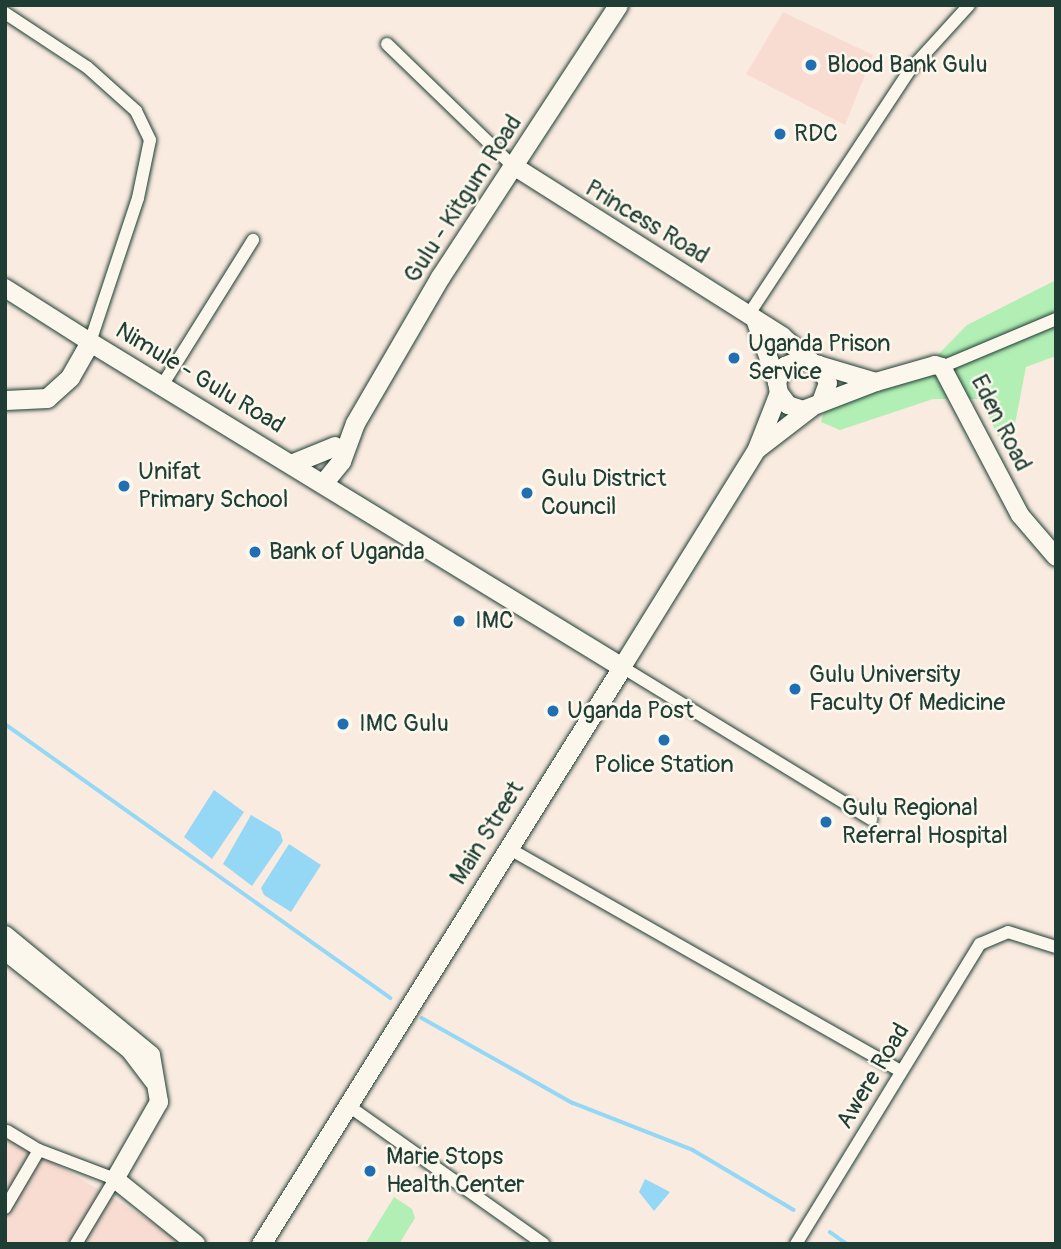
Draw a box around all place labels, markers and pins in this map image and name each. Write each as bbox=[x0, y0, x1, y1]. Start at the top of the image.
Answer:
place label: Blood Bank Gulu bbox=[827, 51, 988, 79]
marker: Blood Bank Gulu bbox=[801, 55, 821, 75]
place label: RDC bbox=[794, 120, 838, 148]
marker: RDC bbox=[772, 126, 788, 142]
place label: Uganda Prison Service bbox=[748, 330, 891, 386]
marker: Uganda Prison Service bbox=[726, 350, 742, 366]
place label: Unifat Primary School bbox=[138, 458, 288, 514]
place label: Gulu District Council bbox=[541, 465, 666, 521]
marker: Unifat Primary School bbox=[116, 478, 132, 494]
marker: Gulu District Council bbox=[519, 485, 535, 501]
place label: Bank of Uganda bbox=[269, 538, 425, 566]
marker: Bank of Uganda bbox=[247, 544, 263, 560]
place label: IMC bbox=[475, 607, 514, 635]
marker: IMC bbox=[449, 611, 469, 631]
place label: Gulu University Faculty Of Medicine bbox=[809, 661, 1005, 717]
marker: Gulu University Faculty Of Medicine bbox=[787, 681, 803, 697]
place label: Uganda Post bbox=[567, 697, 694, 725]
marker: Uganda Post bbox=[545, 703, 561, 719]
place label: IMC Gulu bbox=[359, 710, 449, 738]
marker: IMC Gulu bbox=[333, 714, 353, 734]
marker: Police Station bbox=[656, 732, 672, 748]
place label: Police Station bbox=[594, 751, 734, 779]
place label: Gulu Regional Referral Hospital bbox=[842, 794, 1008, 850]
marker: Gulu Regional Referral Hospital bbox=[816, 812, 836, 832]
place label: Marie Stops Health Center bbox=[386, 1143, 525, 1199]
marker: Marie Stops Health Center bbox=[360, 1161, 380, 1181]

